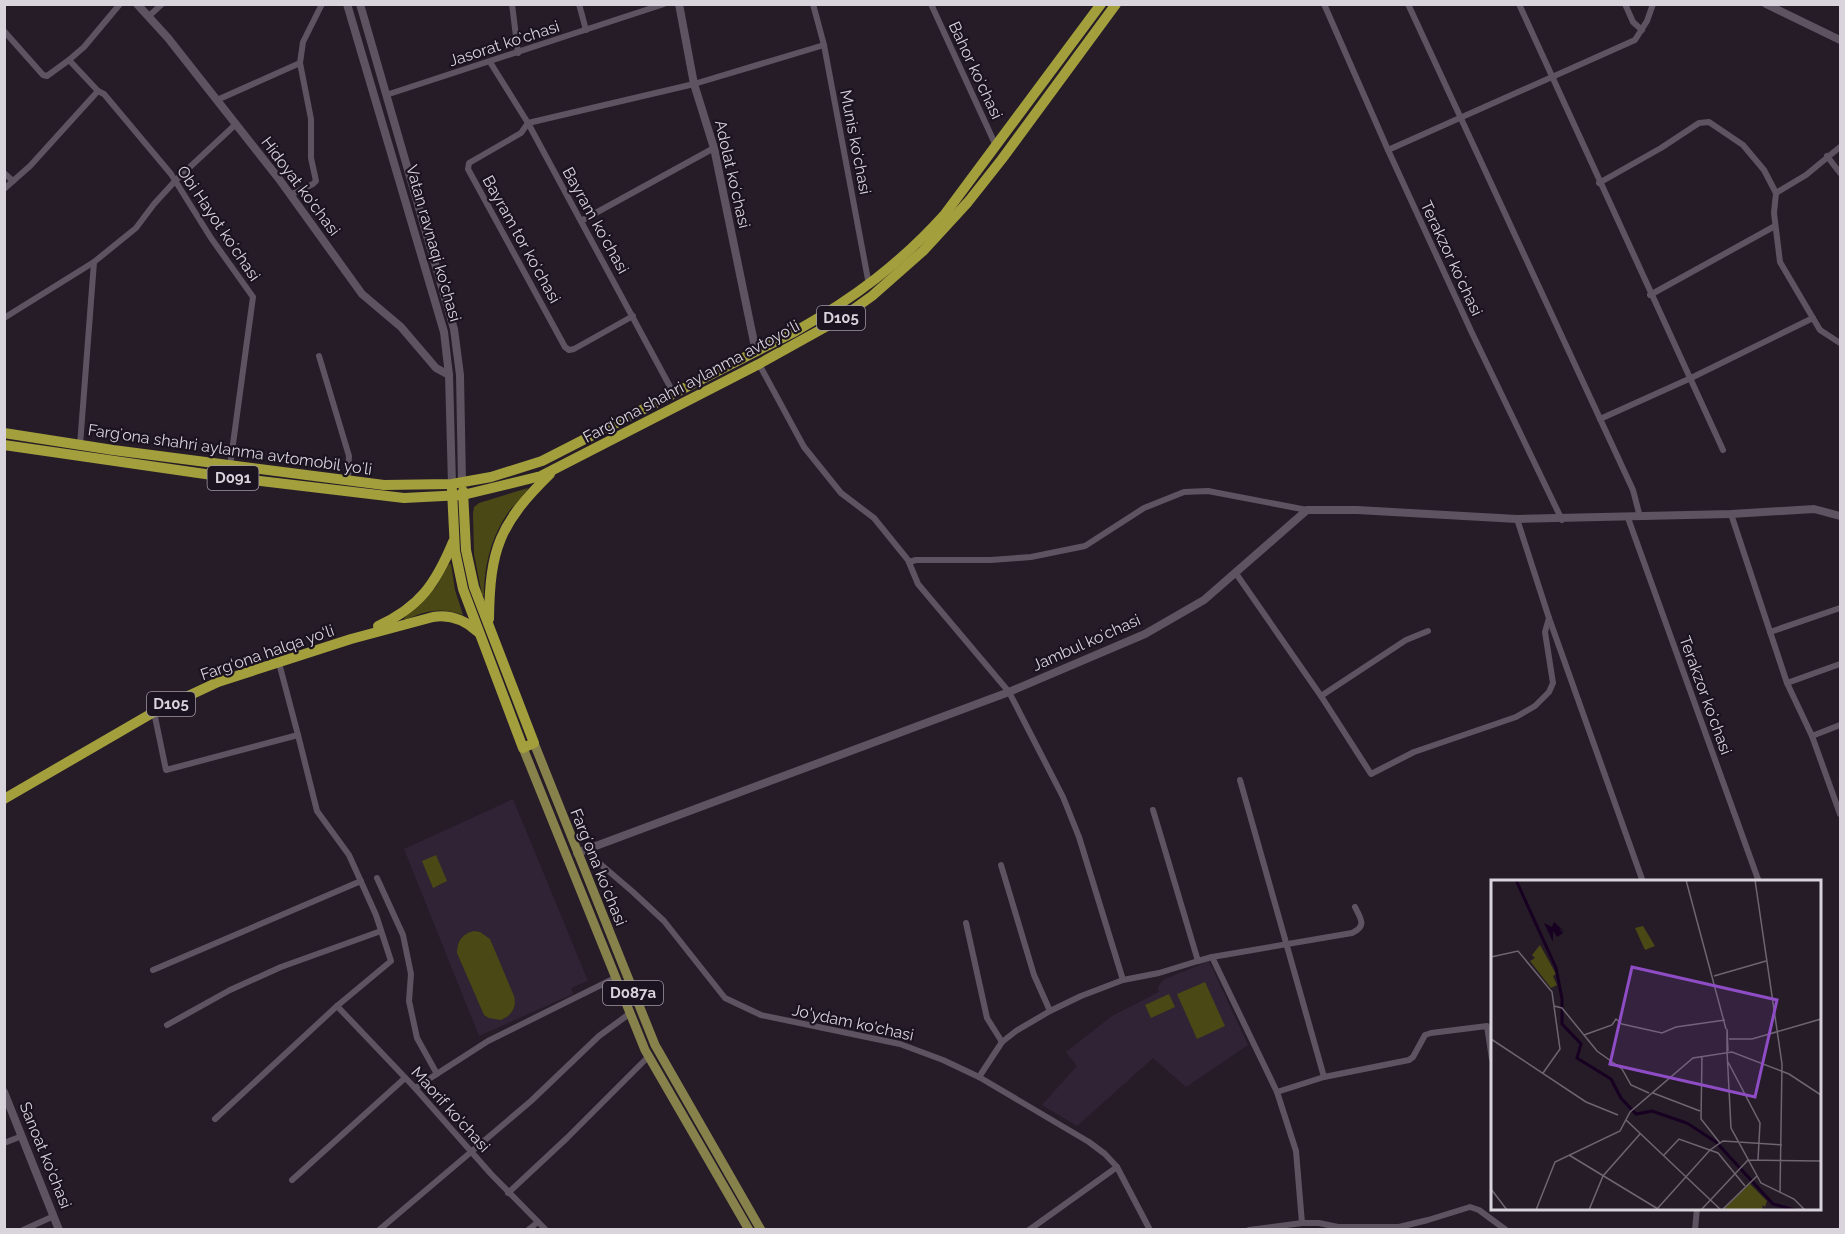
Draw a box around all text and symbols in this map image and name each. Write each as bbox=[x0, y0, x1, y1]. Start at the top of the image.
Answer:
street label: Jasorat koʻchasi bbox=[446, 17, 562, 70]
street label: Bahor koʻchasi bbox=[945, 18, 1006, 122]
street label: Munis koʻchasi bbox=[836, 88, 875, 196]
street label: Adolat koʻchasi bbox=[711, 118, 754, 230]
street label: Hidoyat ko'chasi bbox=[257, 133, 344, 240]
street label: Obi Hayot koʻchasi bbox=[173, 162, 264, 285]
street label: Vatan ravnaqi ko'chasi bbox=[402, 163, 465, 324]
street label: Bayram koʻchasi bbox=[558, 164, 633, 277]
street label: Bayram tor koʻchasi bbox=[479, 172, 565, 306]
street label: Terakzor koʻchasi bbox=[1417, 198, 1487, 319]
road number: D105 bbox=[817, 306, 865, 330]
street label: Farg‘ona shahri aylanma avtoyo‘li bbox=[580, 316, 803, 447]
street label: Fargʻona shahri aylanma avtomobil yoʻli bbox=[87, 420, 373, 479]
road number: D091 bbox=[208, 466, 258, 490]
street label: Jambul koʻchasi bbox=[1029, 610, 1143, 675]
street label: Farg‘ona halqa yo‘li bbox=[198, 621, 337, 684]
street label: Terakzor koʻchasi bbox=[1675, 633, 1736, 757]
road number: D105 bbox=[147, 692, 195, 716]
street label: Fargʻona koʻchasi bbox=[566, 806, 631, 928]
inset map bbox=[1491, 880, 1821, 1210]
road number: D087a bbox=[603, 981, 663, 1005]
street label: Jo'ydam ko'chasi bbox=[790, 1000, 915, 1045]
street label: Maorif ko'chasi bbox=[407, 1063, 494, 1156]
street label: Sanoat ko'chasi bbox=[15, 1099, 76, 1211]

